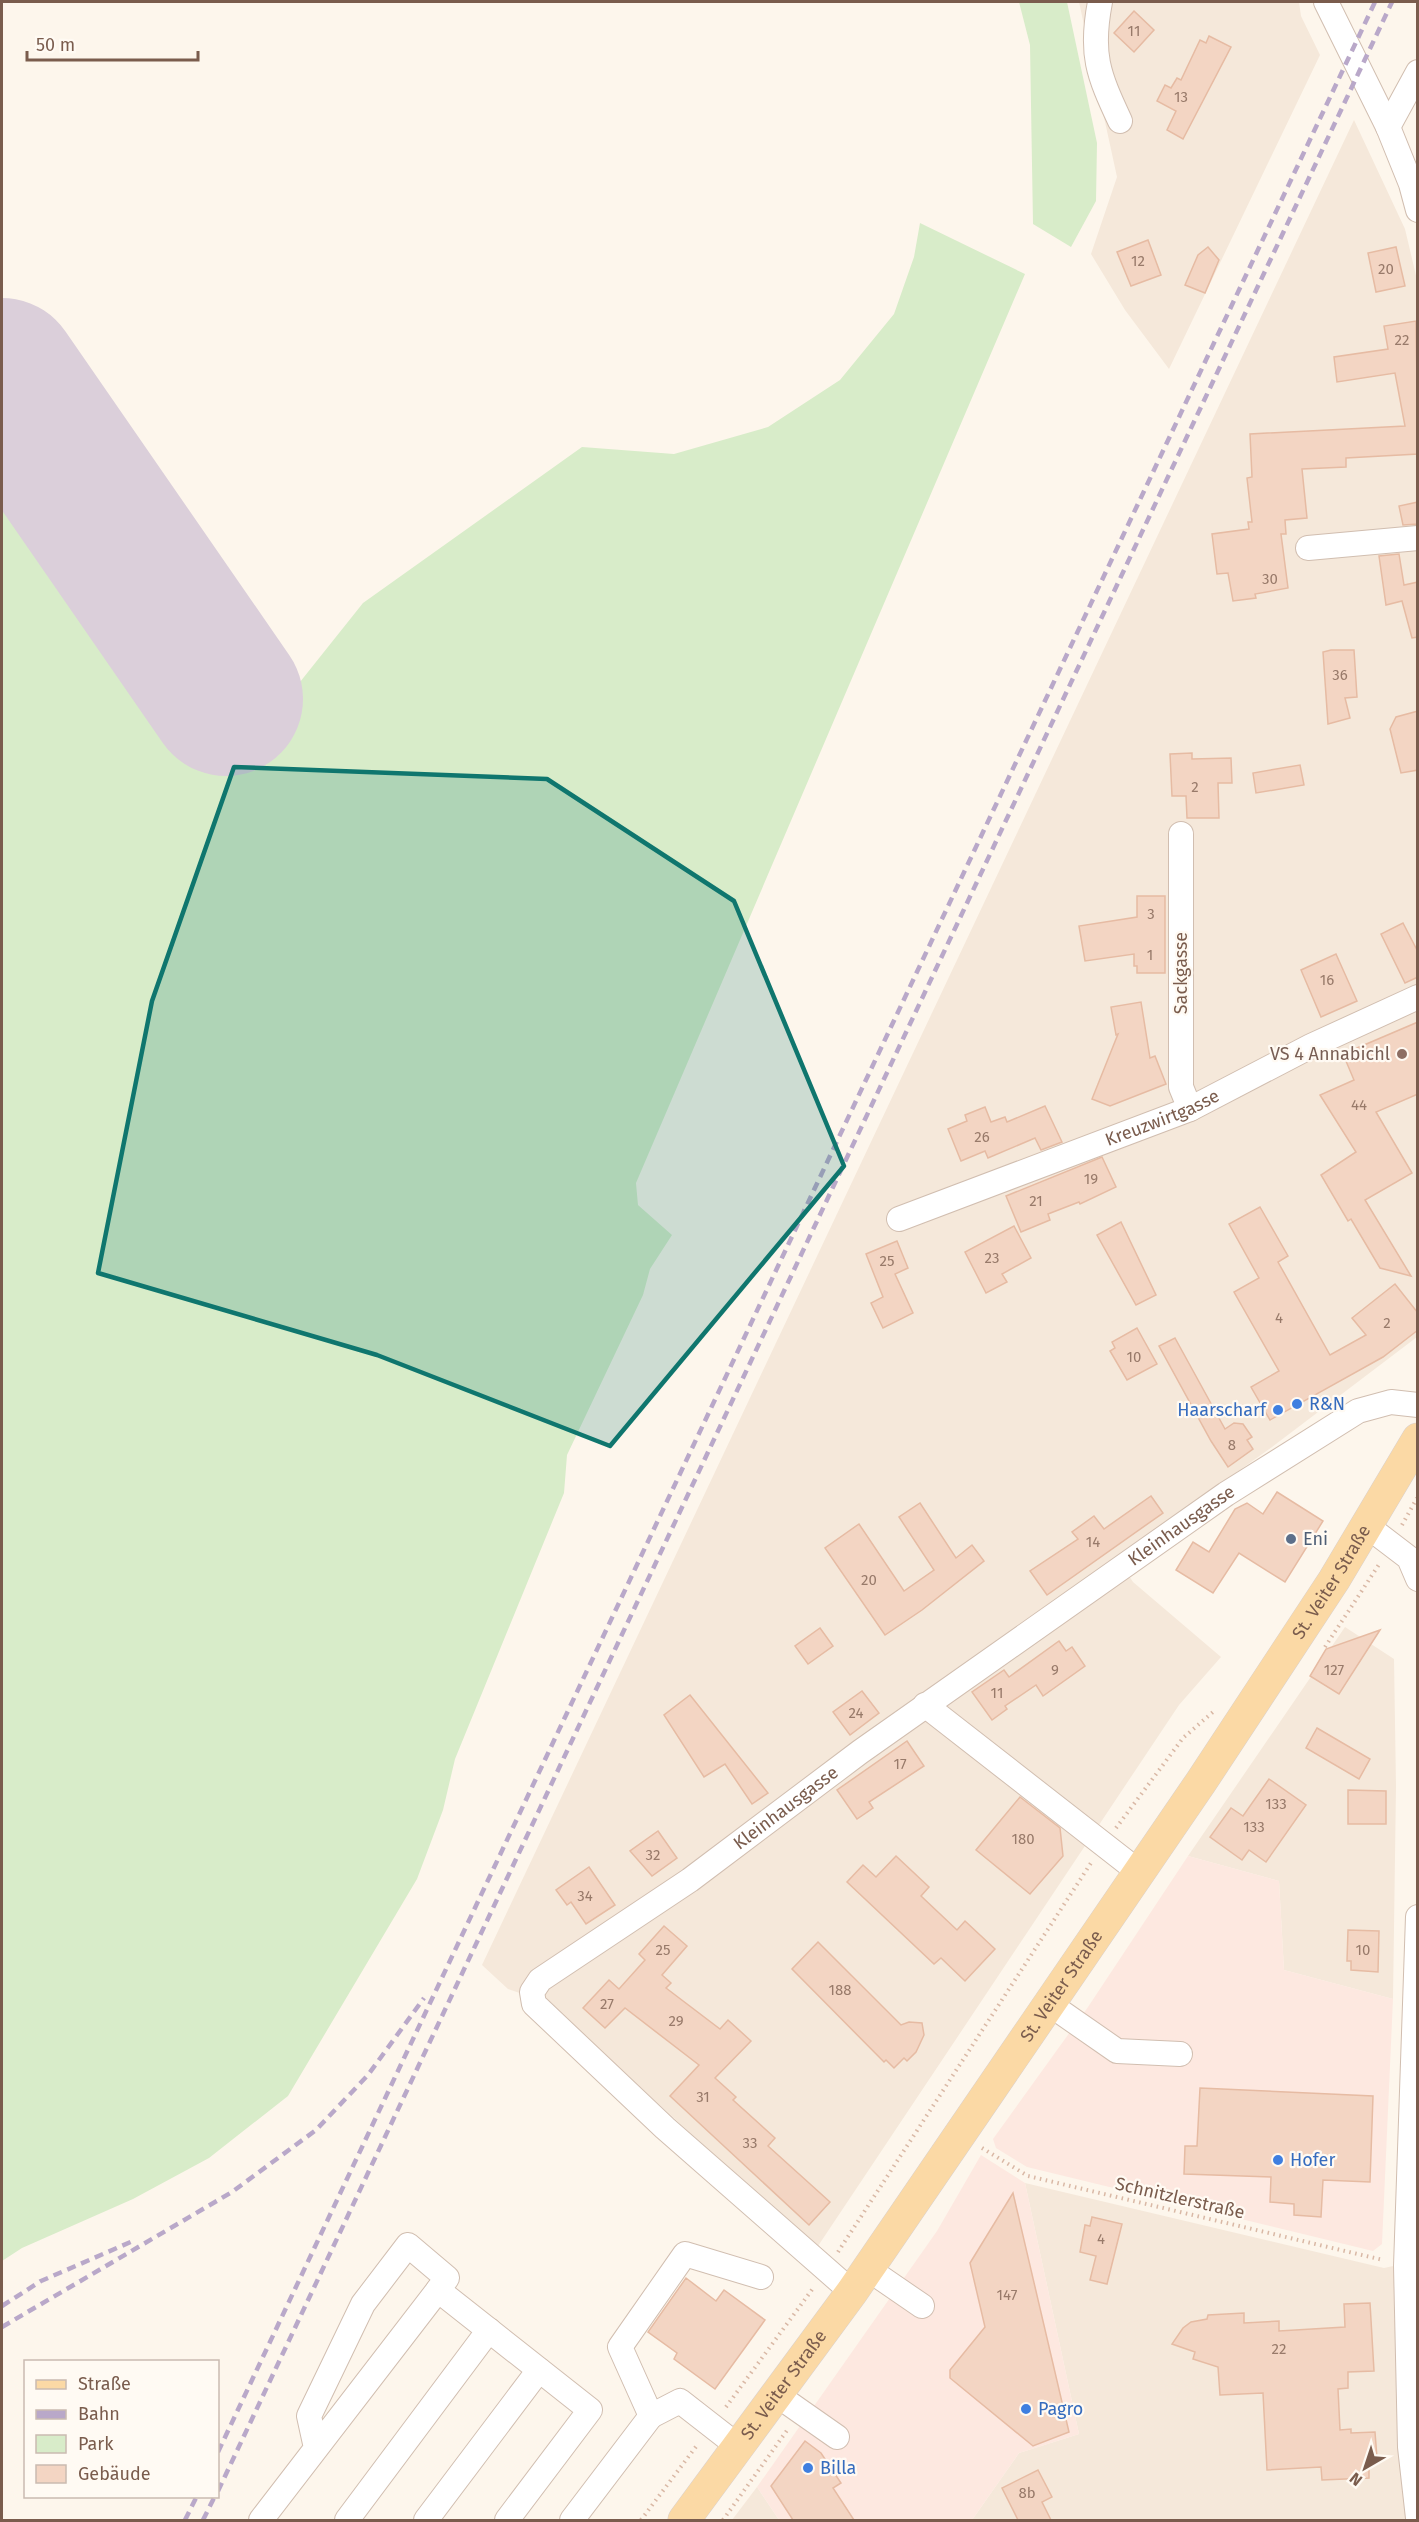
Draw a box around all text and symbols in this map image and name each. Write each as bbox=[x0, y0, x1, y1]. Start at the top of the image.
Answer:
house number: 11 bbox=[1128, 22, 1140, 40]
scale bar bbox=[27, 24, 198, 62]
text: 50 m bbox=[36, 34, 75, 56]
house number: 13 bbox=[1174, 88, 1188, 106]
house number: 12 bbox=[1131, 252, 1145, 270]
house number: 20 bbox=[1378, 260, 1394, 278]
house number: 22 bbox=[1395, 331, 1409, 349]
house number: 30 bbox=[1262, 570, 1278, 588]
house number: 36 bbox=[1332, 666, 1348, 684]
house number: 2 bbox=[1191, 778, 1199, 796]
house number: 3 bbox=[1147, 905, 1155, 923]
street label: Sackgasse bbox=[1170, 932, 1192, 1014]
house number: 1 bbox=[1147, 946, 1153, 964]
house number: 16 bbox=[1320, 971, 1334, 989]
place label: VS 4 Annabichl bbox=[1270, 1043, 1390, 1065]
marker: VS 4 Annabichl bbox=[1395, 1047, 1409, 1061]
street label: Kreuzwirtgasse bbox=[1102, 1085, 1223, 1151]
house number: 44 bbox=[1351, 1096, 1367, 1114]
house number: 26 bbox=[974, 1128, 990, 1146]
house number: 19 bbox=[1084, 1170, 1098, 1188]
house number: 21 bbox=[1029, 1192, 1043, 1210]
house number: 23 bbox=[985, 1249, 999, 1267]
house number: 25 bbox=[880, 1252, 894, 1270]
house number: 4 bbox=[1275, 1309, 1283, 1327]
house number: 2 bbox=[1383, 1314, 1391, 1332]
house number: 10 bbox=[1127, 1348, 1141, 1366]
place label: R&N bbox=[1309, 1393, 1345, 1415]
marker: R&N bbox=[1290, 1397, 1304, 1411]
place label: Haarscharf bbox=[1177, 1399, 1268, 1421]
marker: Haarscharf bbox=[1271, 1403, 1285, 1417]
house number: 8 bbox=[1228, 1436, 1236, 1454]
street label: Kleinhausgasse bbox=[1124, 1480, 1239, 1571]
street label: St. Veiter Straße bbox=[1287, 1521, 1375, 1643]
place label: Eni bbox=[1303, 1528, 1328, 1550]
marker: Eni bbox=[1284, 1532, 1298, 1546]
house number: 14 bbox=[1086, 1533, 1100, 1551]
house number: 20 bbox=[861, 1571, 877, 1589]
house number: 9 bbox=[1051, 1661, 1059, 1679]
house number: 127 bbox=[1324, 1661, 1345, 1679]
house number: 11 bbox=[991, 1684, 1003, 1702]
house number: 24 bbox=[848, 1704, 864, 1722]
house number: 17 bbox=[893, 1755, 907, 1773]
street label: Kleinhausgasse bbox=[729, 1761, 843, 1854]
house number: 133 bbox=[1265, 1795, 1287, 1813]
house number: 133 bbox=[1243, 1818, 1265, 1836]
house number: 180 bbox=[1011, 1830, 1035, 1848]
house number: 32 bbox=[646, 1846, 660, 1864]
house number: 34 bbox=[577, 1887, 593, 1905]
street label: St. Veiter Straße bbox=[1015, 1926, 1107, 2046]
house number: 25 bbox=[656, 1941, 670, 1959]
house number: 10 bbox=[1356, 1941, 1370, 1959]
house number: 188 bbox=[828, 1981, 852, 1999]
house number: 27 bbox=[600, 1995, 614, 2013]
house number: 29 bbox=[668, 2012, 684, 2030]
house number: 31 bbox=[696, 2088, 710, 2106]
house number: 33 bbox=[743, 2134, 757, 2152]
place label: Hofer bbox=[1290, 2149, 1335, 2171]
marker: Hofer bbox=[1271, 2153, 1285, 2167]
street label: Schnitzlerstraße bbox=[1113, 2172, 1247, 2224]
house number: 4 bbox=[1097, 2230, 1105, 2248]
house number: 147 bbox=[997, 2286, 1018, 2304]
street label: St. Veiter Straße bbox=[736, 2326, 831, 2444]
house number: 22 bbox=[1272, 2340, 1286, 2358]
legend bbox=[24, 2360, 219, 2498]
text: Straße bbox=[78, 2373, 131, 2395]
place label: Pagro bbox=[1038, 2398, 1083, 2420]
marker: Pagro bbox=[1019, 2402, 1033, 2416]
text: Bahn bbox=[78, 2403, 120, 2425]
text: Park bbox=[78, 2433, 114, 2455]
north arrow bbox=[1335, 2438, 1395, 2498]
place label: Billa bbox=[820, 2457, 856, 2479]
marker: Billa bbox=[801, 2461, 815, 2475]
text: Gebäude bbox=[78, 2463, 151, 2485]
text: N bbox=[1346, 2469, 1366, 2490]
house number: 8b bbox=[1018, 2484, 1036, 2502]

